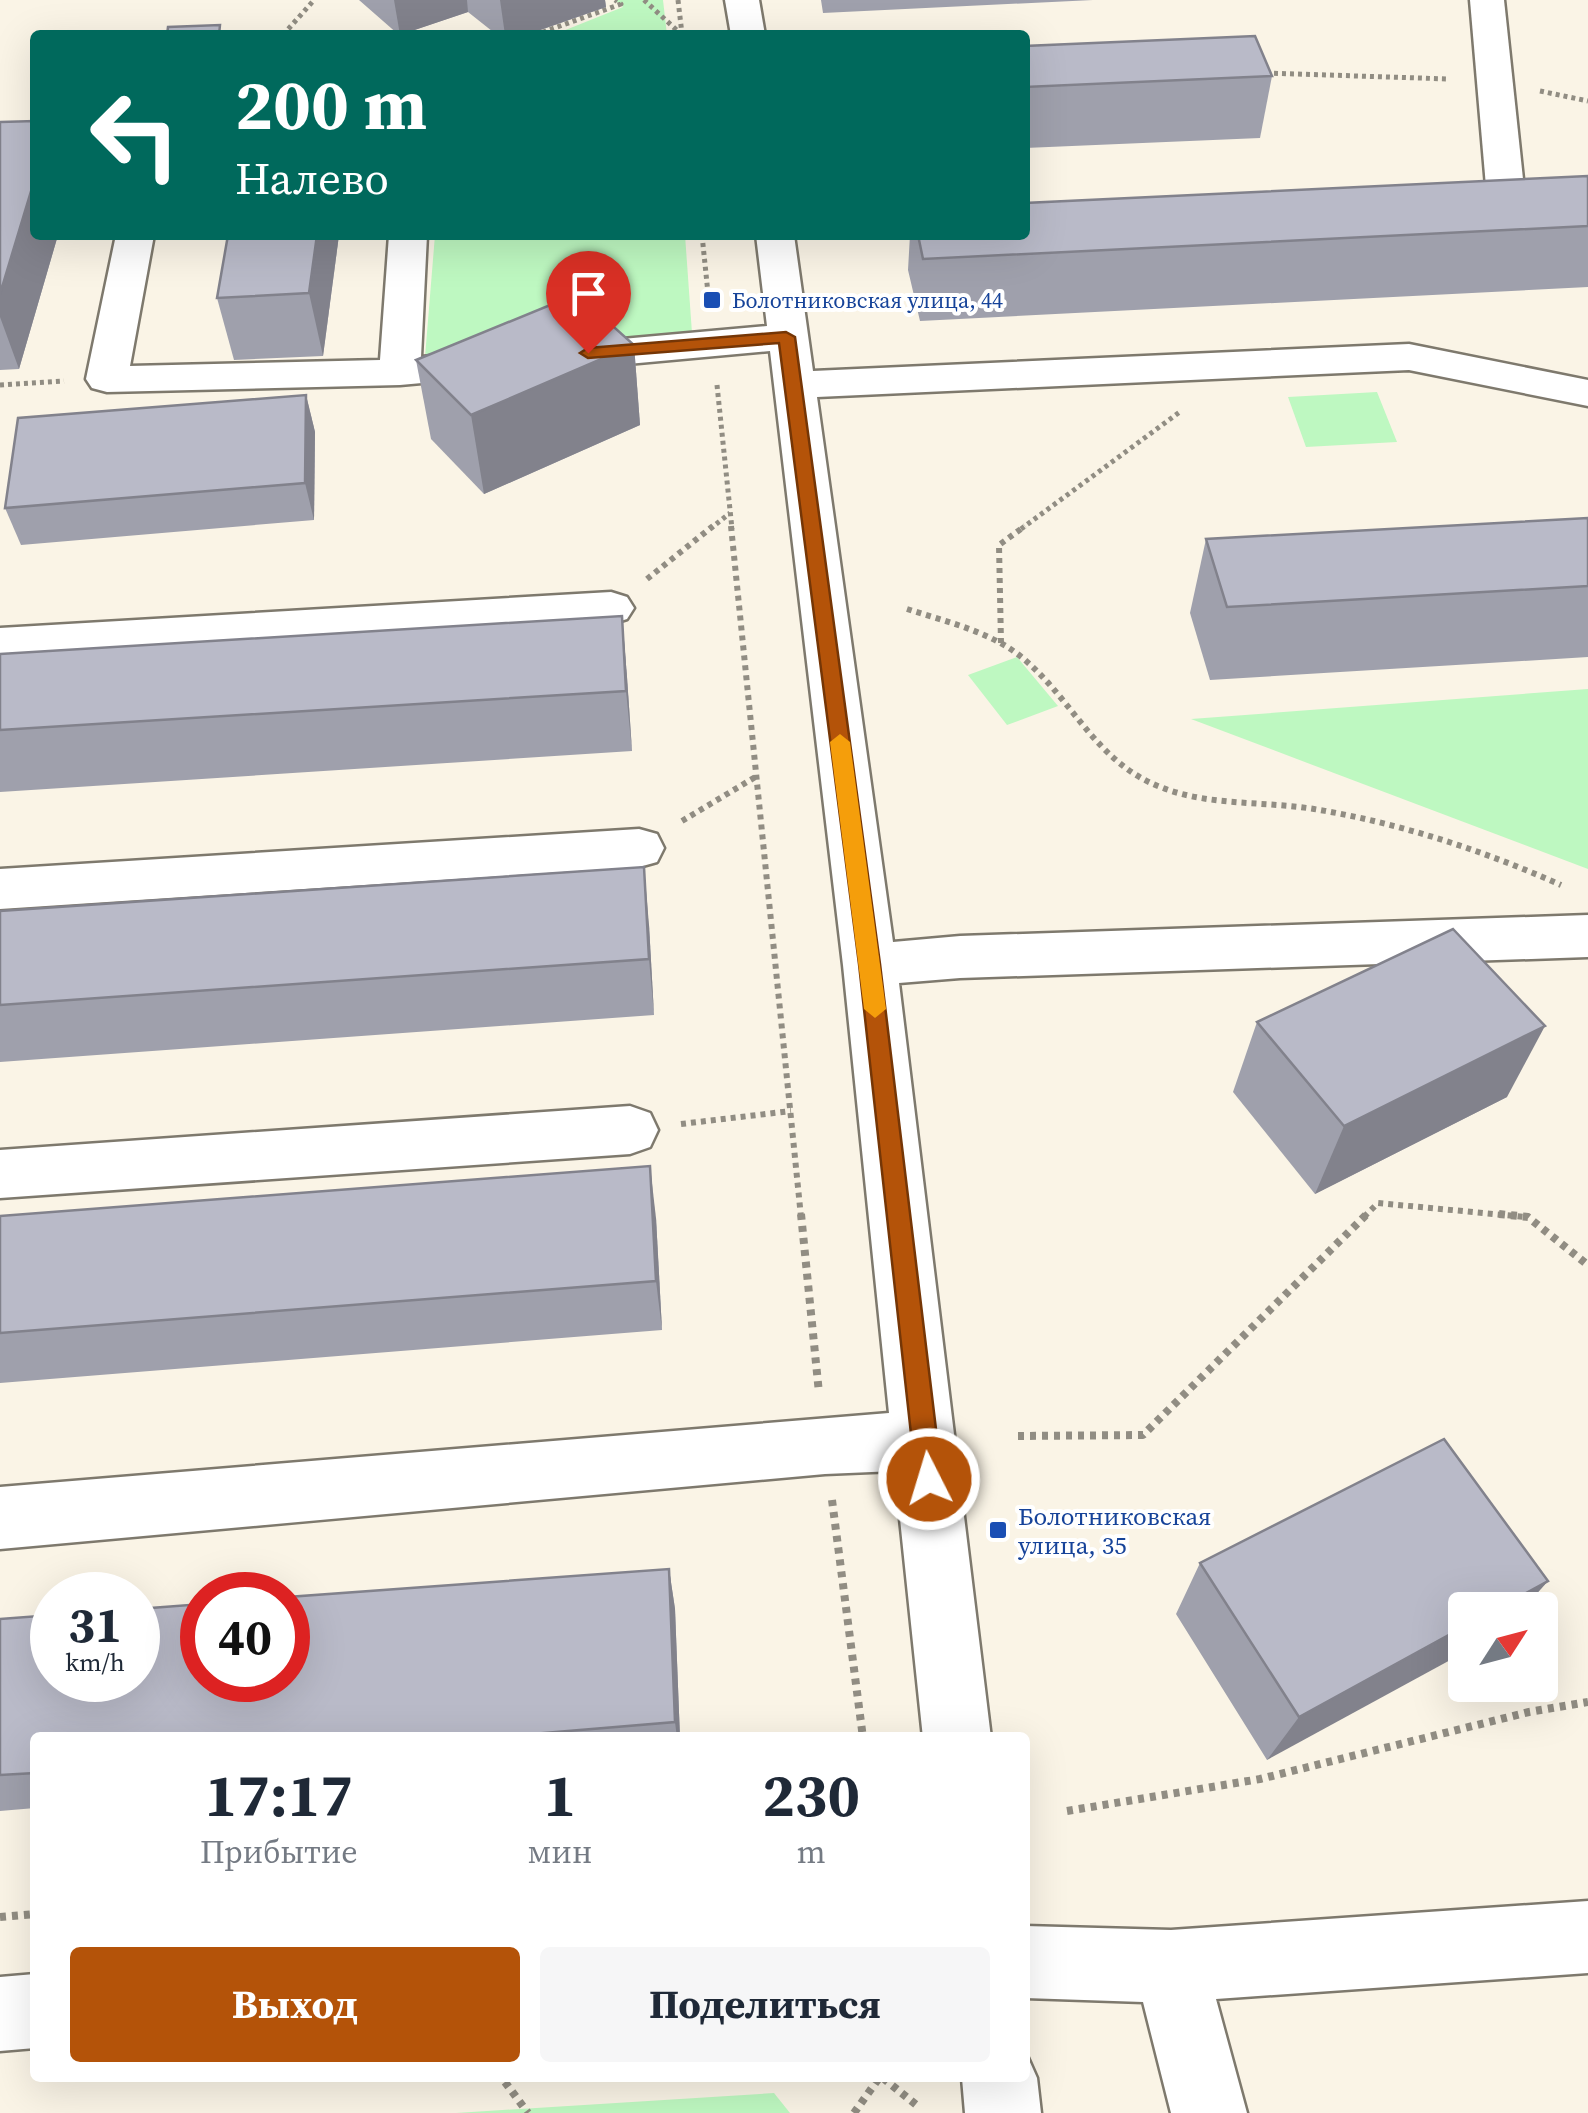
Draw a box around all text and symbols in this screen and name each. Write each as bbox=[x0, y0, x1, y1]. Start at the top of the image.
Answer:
text: 200 m bbox=[235, 56, 427, 152]
icon: left bbox=[70, 70, 200, 200]
text: Налево bbox=[235, 147, 389, 209]
pin bbox=[546, 251, 631, 354]
icon: arrive bbox=[561, 266, 616, 321]
place label: Болотниковская улица, 44 bbox=[732, 285, 1003, 315]
marker: Болотниковская улица, 44 bbox=[701, 289, 723, 311]
position arrow bbox=[877, 1427, 981, 1531]
place label: Болотниковская улица, 35 bbox=[1018, 1499, 1211, 1562]
marker: Болотниковская улица, 35 bbox=[987, 1519, 1009, 1541]
speed limit sign: 40 bbox=[180, 1572, 310, 1702]
text: 31 bbox=[68, 1590, 122, 1659]
north arrow bbox=[1448, 1592, 1558, 1702]
map controls bbox=[1448, 1592, 1558, 1702]
text: km/h bbox=[65, 1645, 125, 1679]
text: 17:17 bbox=[205, 1754, 353, 1836]
text: 1 bbox=[544, 1754, 576, 1836]
text: 230 bbox=[762, 1754, 860, 1836]
text: Прибытие bbox=[200, 1830, 358, 1874]
text: мин bbox=[528, 1830, 592, 1874]
text: m bbox=[797, 1830, 826, 1874]
button: Выход bbox=[70, 1947, 520, 2062]
button: Поделиться bbox=[540, 1947, 990, 2062]

